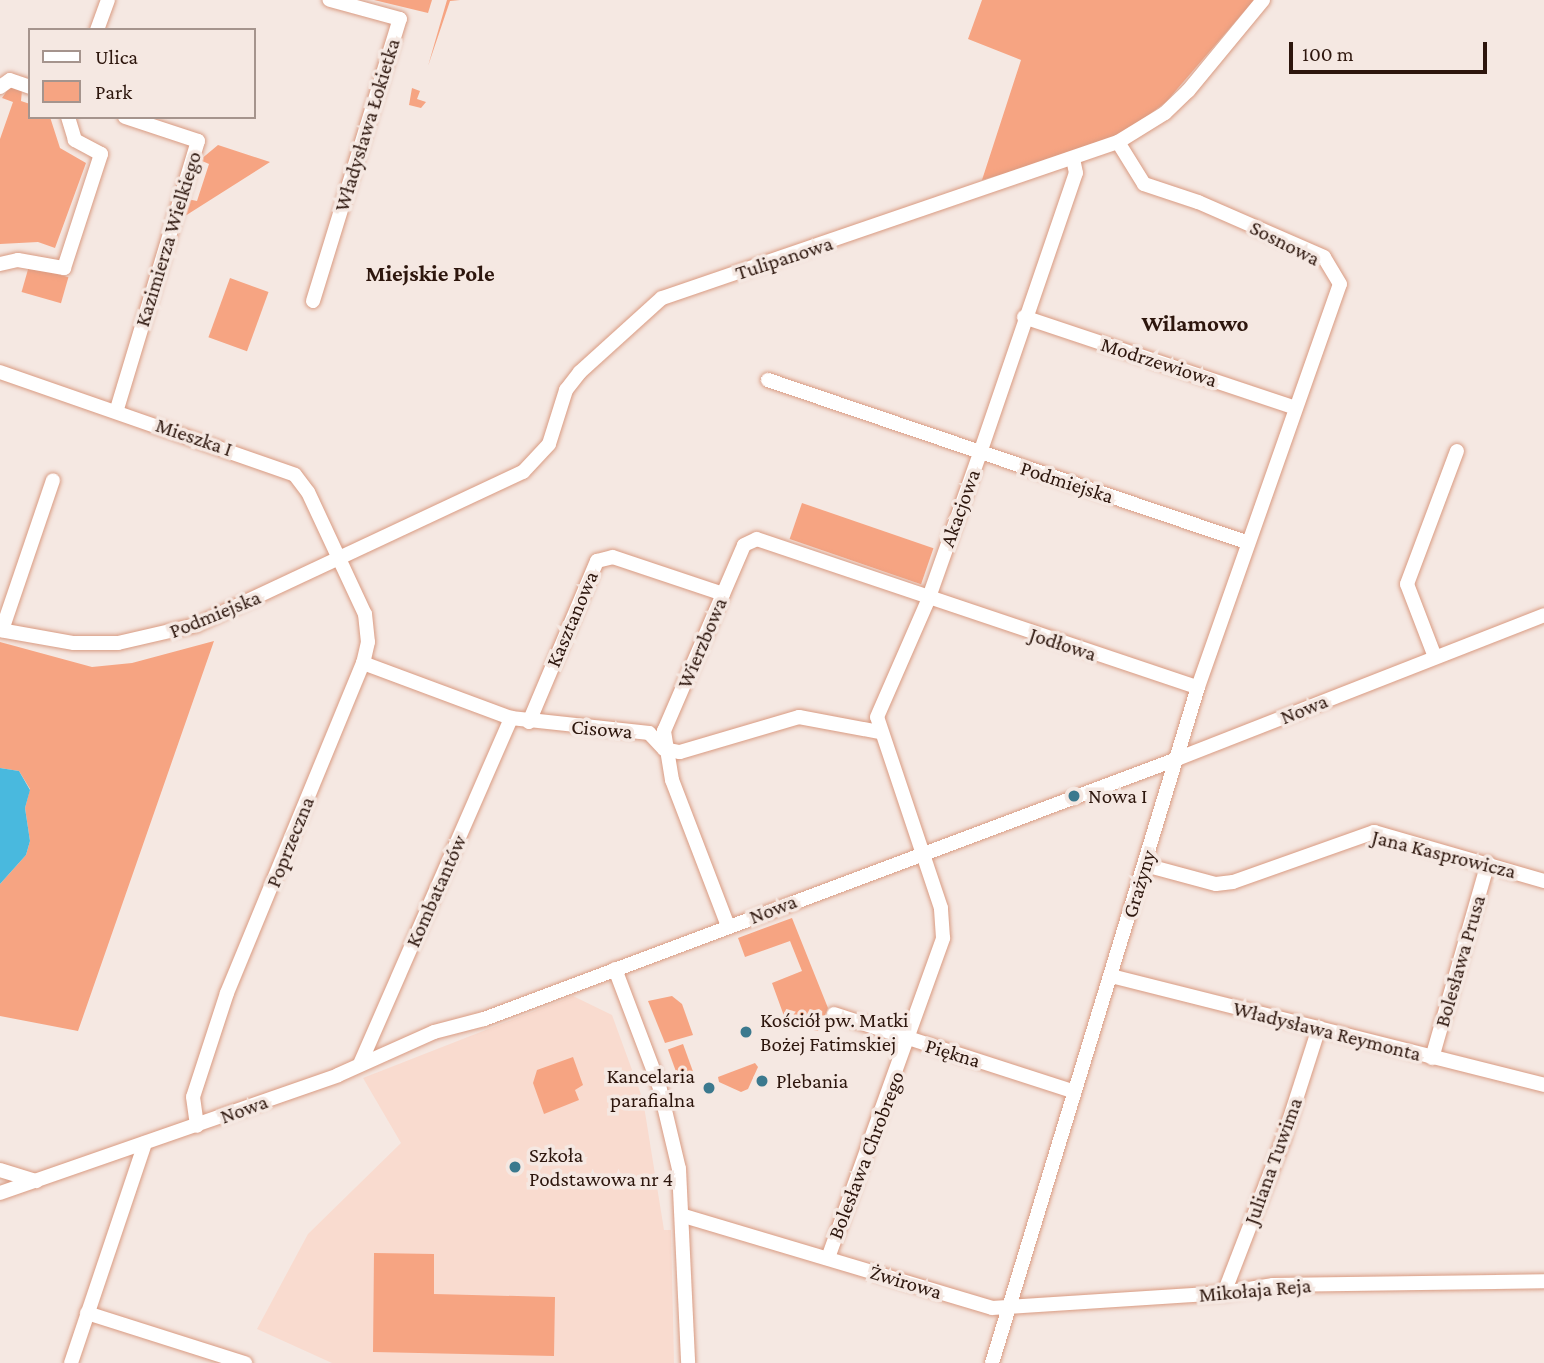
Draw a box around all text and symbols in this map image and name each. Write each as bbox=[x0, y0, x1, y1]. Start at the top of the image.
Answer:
legend bbox=[28, 28, 256, 119]
scale bar bbox=[1292, 28, 1490, 72]
street label: Władysława Łokietka bbox=[329, 35, 405, 215]
text: 100 m bbox=[1302, 42, 1354, 66]
text: Ulica bbox=[95, 45, 138, 69]
text: Park bbox=[95, 80, 132, 104]
street label: Kazimierza Wielkiego bbox=[129, 148, 207, 330]
street label: Sosnowa bbox=[1246, 215, 1324, 271]
street label: Tulipanowa bbox=[732, 230, 836, 286]
district label: Miejskie Pole bbox=[365, 259, 495, 287]
district label: Wilamowo bbox=[1141, 309, 1249, 337]
street label: Modrzewiowa bbox=[1098, 331, 1220, 393]
street label: Mieszka I bbox=[152, 412, 236, 462]
street label: Podmiejska bbox=[1017, 455, 1117, 509]
street label: Akacjowa bbox=[934, 466, 986, 550]
street label: Kasztanowa bbox=[540, 567, 604, 671]
street label: Podmiejska bbox=[166, 584, 264, 644]
street label: Wierzbowa bbox=[672, 594, 732, 692]
street label: Jodłowa bbox=[1026, 621, 1100, 667]
street label: Nowa bbox=[1277, 688, 1331, 730]
street label: Cisowa bbox=[570, 714, 634, 744]
place label: Nowa I bbox=[1088, 783, 1147, 809]
marker: Nowa I bbox=[1066, 788, 1082, 804]
street label: Poprzeczna bbox=[260, 793, 320, 891]
street label: Jana Kasprowicza bbox=[1369, 824, 1519, 884]
street label: Kombatantów bbox=[400, 831, 472, 951]
street label: Grażyny bbox=[1117, 847, 1161, 921]
street label: Nowa bbox=[746, 888, 800, 930]
street label: Bolesława Prusa bbox=[1429, 892, 1491, 1030]
street label: Władysława Reymonta bbox=[1230, 995, 1424, 1067]
place label: Kościół pw. Matki Bożej Fatimskiej bbox=[760, 1007, 909, 1057]
marker: Kościół pw. Matki Bożej Fatimskiej bbox=[738, 1024, 754, 1040]
street label: Piękna bbox=[922, 1033, 984, 1073]
place label: Kancelaria parafialna bbox=[606, 1063, 695, 1113]
place label: Plebania bbox=[776, 1068, 848, 1094]
street label: Bolesława Chrobrego bbox=[822, 1068, 910, 1242]
marker: Plebania bbox=[754, 1073, 770, 1089]
marker: Kancelaria parafialna bbox=[701, 1080, 717, 1096]
street label: Nowa bbox=[217, 1089, 271, 1129]
street label: Juliana Tuwima bbox=[1238, 1094, 1308, 1228]
place label: Szkoła Podstawowa nr 4 bbox=[529, 1142, 673, 1192]
marker: Szkoła Podstawowa nr 4 bbox=[507, 1159, 523, 1175]
street label: Żwirowa bbox=[867, 1259, 945, 1305]
street label: Mikołaja Reja bbox=[1198, 1273, 1312, 1307]

